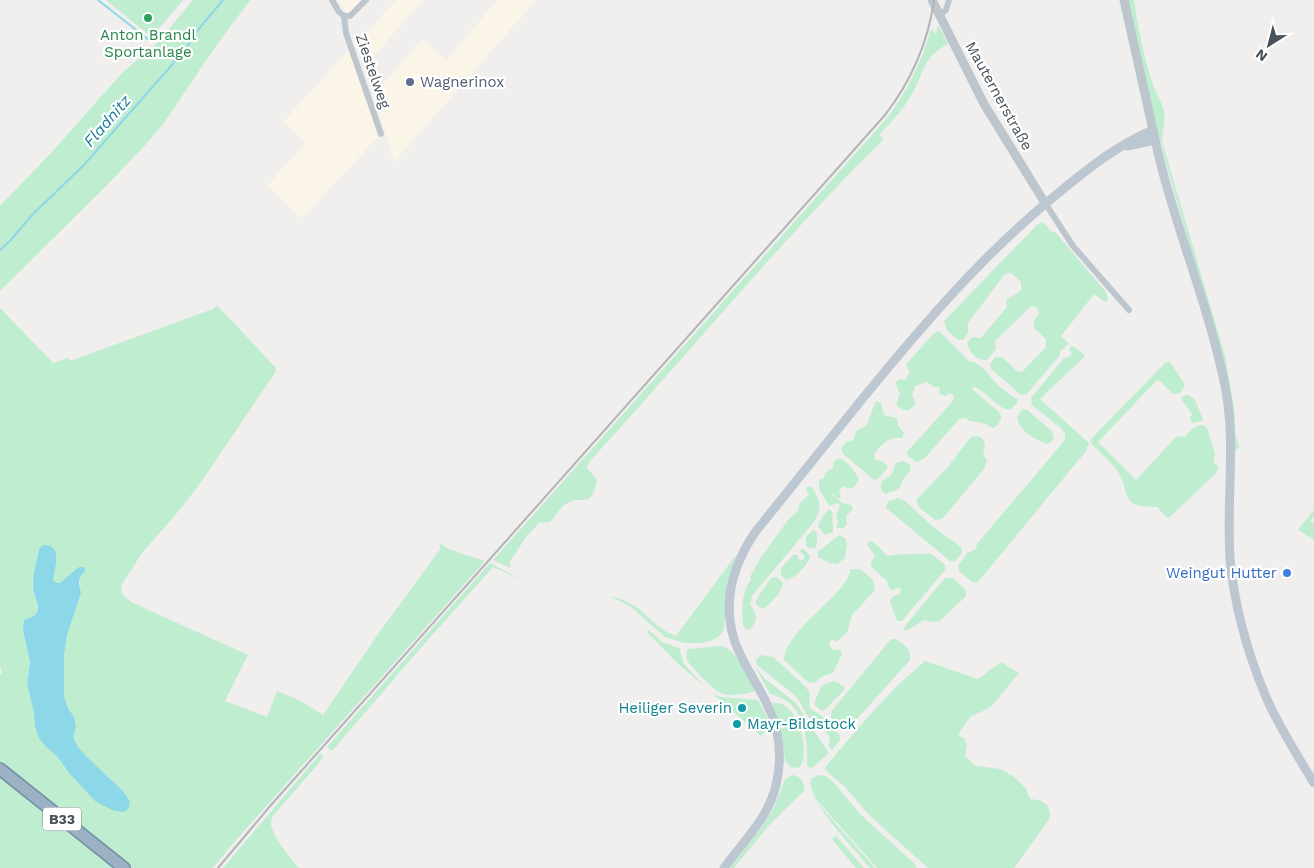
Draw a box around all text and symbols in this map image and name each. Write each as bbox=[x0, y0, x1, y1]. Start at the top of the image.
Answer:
marker: Anton Brandl Sportanlage bbox=[142, 12, 154, 24]
north arrow bbox=[1244, 20, 1294, 70]
place label: Anton Brandl Sportanlage bbox=[100, 26, 197, 61]
street label: Ziestelweg bbox=[352, 31, 394, 111]
street label: Mauternerstraße bbox=[962, 38, 1036, 154]
text: N bbox=[1252, 46, 1270, 65]
place label: Wagnerinox bbox=[420, 73, 504, 91]
marker: Wagnerinox bbox=[404, 76, 416, 88]
water label: Fladnitz bbox=[79, 91, 135, 151]
place label: Weingut Hutter bbox=[1166, 564, 1277, 582]
marker: Weingut Hutter bbox=[1281, 567, 1293, 579]
place label: Heiliger Severin bbox=[618, 699, 732, 717]
marker: Heiliger Severin bbox=[736, 702, 748, 714]
place label: Mayr-Bildstock bbox=[747, 715, 857, 733]
marker: Mayr-Bildstock bbox=[731, 718, 743, 730]
road number: B33 bbox=[43, 808, 81, 831]

